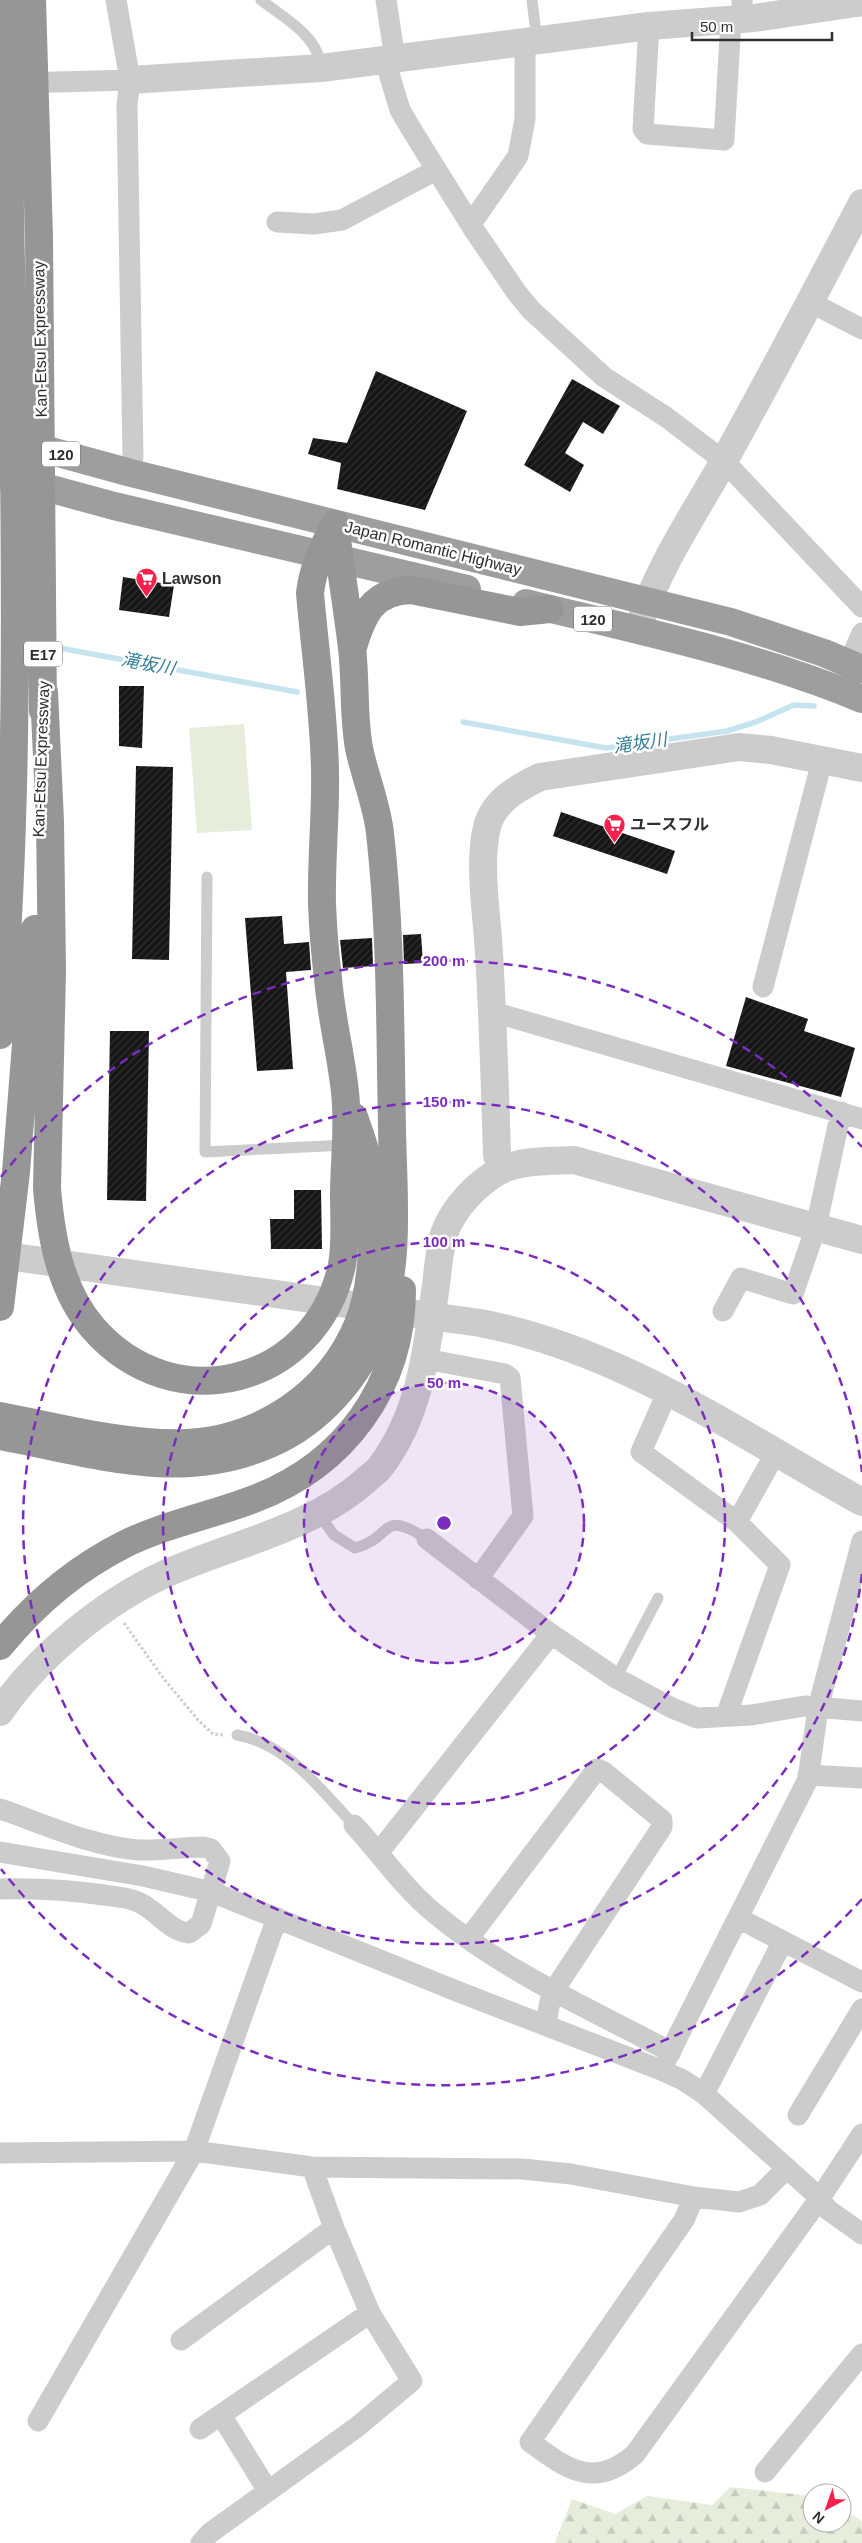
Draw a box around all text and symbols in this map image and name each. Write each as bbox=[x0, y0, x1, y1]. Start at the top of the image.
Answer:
scale bar bbox=[692, 10, 832, 42]
text: 50 m bbox=[700, 18, 733, 35]
street label: Kan-Etsu Expressway bbox=[30, 261, 50, 417]
road number: 120 bbox=[42, 442, 80, 466]
street label: Japan Romantic Highway bbox=[343, 518, 523, 578]
supermarket icon: Lawson bbox=[134, 566, 158, 597]
place label: Lawson bbox=[162, 570, 222, 587]
road number: 120 bbox=[574, 606, 612, 632]
road number: E17 bbox=[24, 642, 62, 666]
water label: 滝坂川 bbox=[120, 649, 178, 679]
street label: Kan-Etsu Expressway bbox=[30, 680, 52, 838]
water label: 滝坂川 bbox=[612, 729, 670, 757]
supermarket icon: ユースフル bbox=[602, 812, 626, 843]
place label: ユースフル bbox=[630, 816, 709, 833]
text: 200 m bbox=[423, 952, 465, 969]
text: 150 m bbox=[423, 1093, 465, 1110]
text: 100 m bbox=[423, 1233, 465, 1250]
text: 50 m bbox=[427, 1374, 461, 1391]
centre of rings bbox=[435, 1514, 453, 1532]
north arrow bbox=[802, 2483, 852, 2533]
text: N bbox=[809, 2508, 828, 2527]

